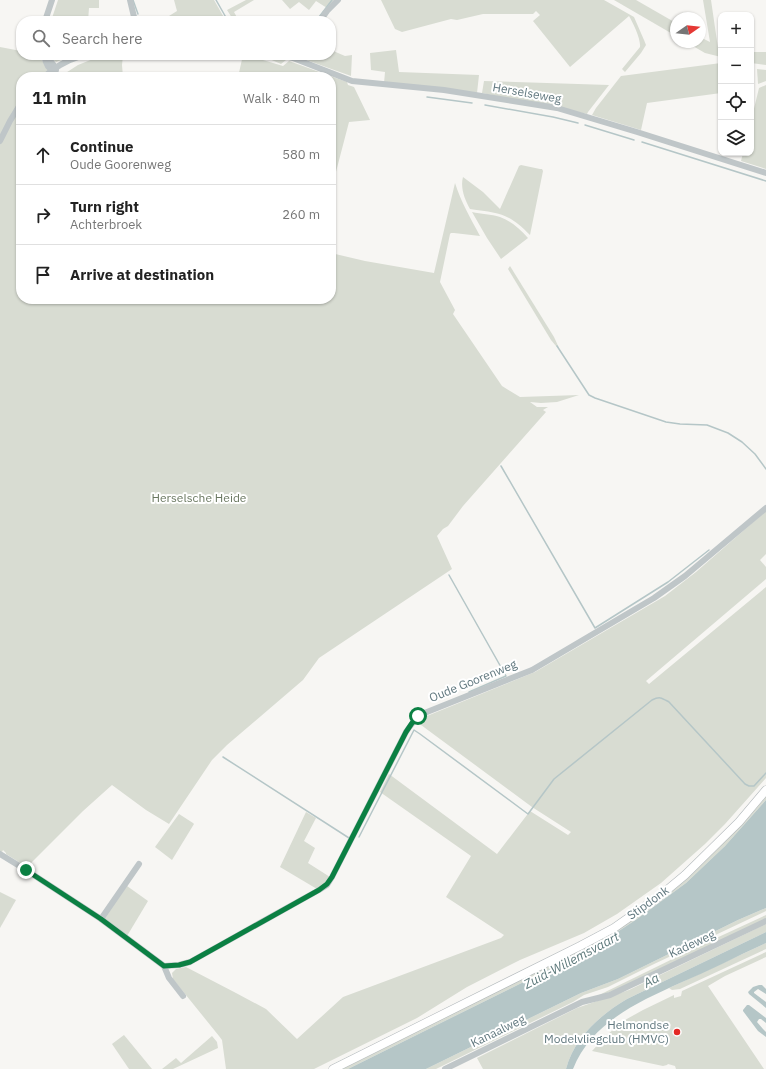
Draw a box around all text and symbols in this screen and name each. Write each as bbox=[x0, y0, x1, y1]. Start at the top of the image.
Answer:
north arrow bbox=[670, 12, 706, 48]
map controls bbox=[718, 12, 754, 156]
button: + bbox=[718, 12, 754, 48]
search box bbox=[16, 16, 336, 60]
icon: search bbox=[30, 27, 52, 49]
text: Search here bbox=[62, 29, 142, 48]
button: − bbox=[718, 48, 754, 84]
street label: Herselseweg bbox=[492, 79, 563, 106]
button: locate bbox=[718, 84, 754, 120]
text: 11 min bbox=[32, 87, 87, 109]
text: Walk · 840 m bbox=[243, 90, 320, 107]
button: layers bbox=[718, 120, 754, 156]
text: Continue bbox=[70, 137, 134, 156]
icon: ahead bbox=[32, 144, 54, 166]
text: 580 m bbox=[282, 146, 320, 163]
text: Oude Goorenweg bbox=[70, 156, 171, 173]
text: Turn right bbox=[70, 197, 139, 216]
icon: right bbox=[32, 204, 54, 226]
text: 260 m bbox=[282, 206, 320, 223]
text: Achterbroek bbox=[70, 216, 142, 233]
icon: arrive bbox=[32, 264, 54, 286]
text: Arrive at destination bbox=[70, 265, 214, 284]
park label: Herselsche Heide bbox=[152, 490, 247, 505]
street label: Oude Goorenweg bbox=[427, 656, 519, 705]
route start bbox=[409, 707, 427, 725]
route end bbox=[17, 861, 35, 879]
street label: Stipdonk bbox=[624, 882, 672, 923]
street label: Kadeweg bbox=[666, 926, 718, 961]
water label: Zuid-Willemsvaart bbox=[520, 928, 623, 993]
water label: Aa bbox=[640, 969, 662, 992]
street label: Kanaalweg bbox=[468, 1011, 528, 1050]
place label: Helmondse Modelvliegclub (HMVC) bbox=[544, 1017, 669, 1046]
marker: Helmondse Modelvliegclub (HMVC) bbox=[672, 1027, 682, 1037]

